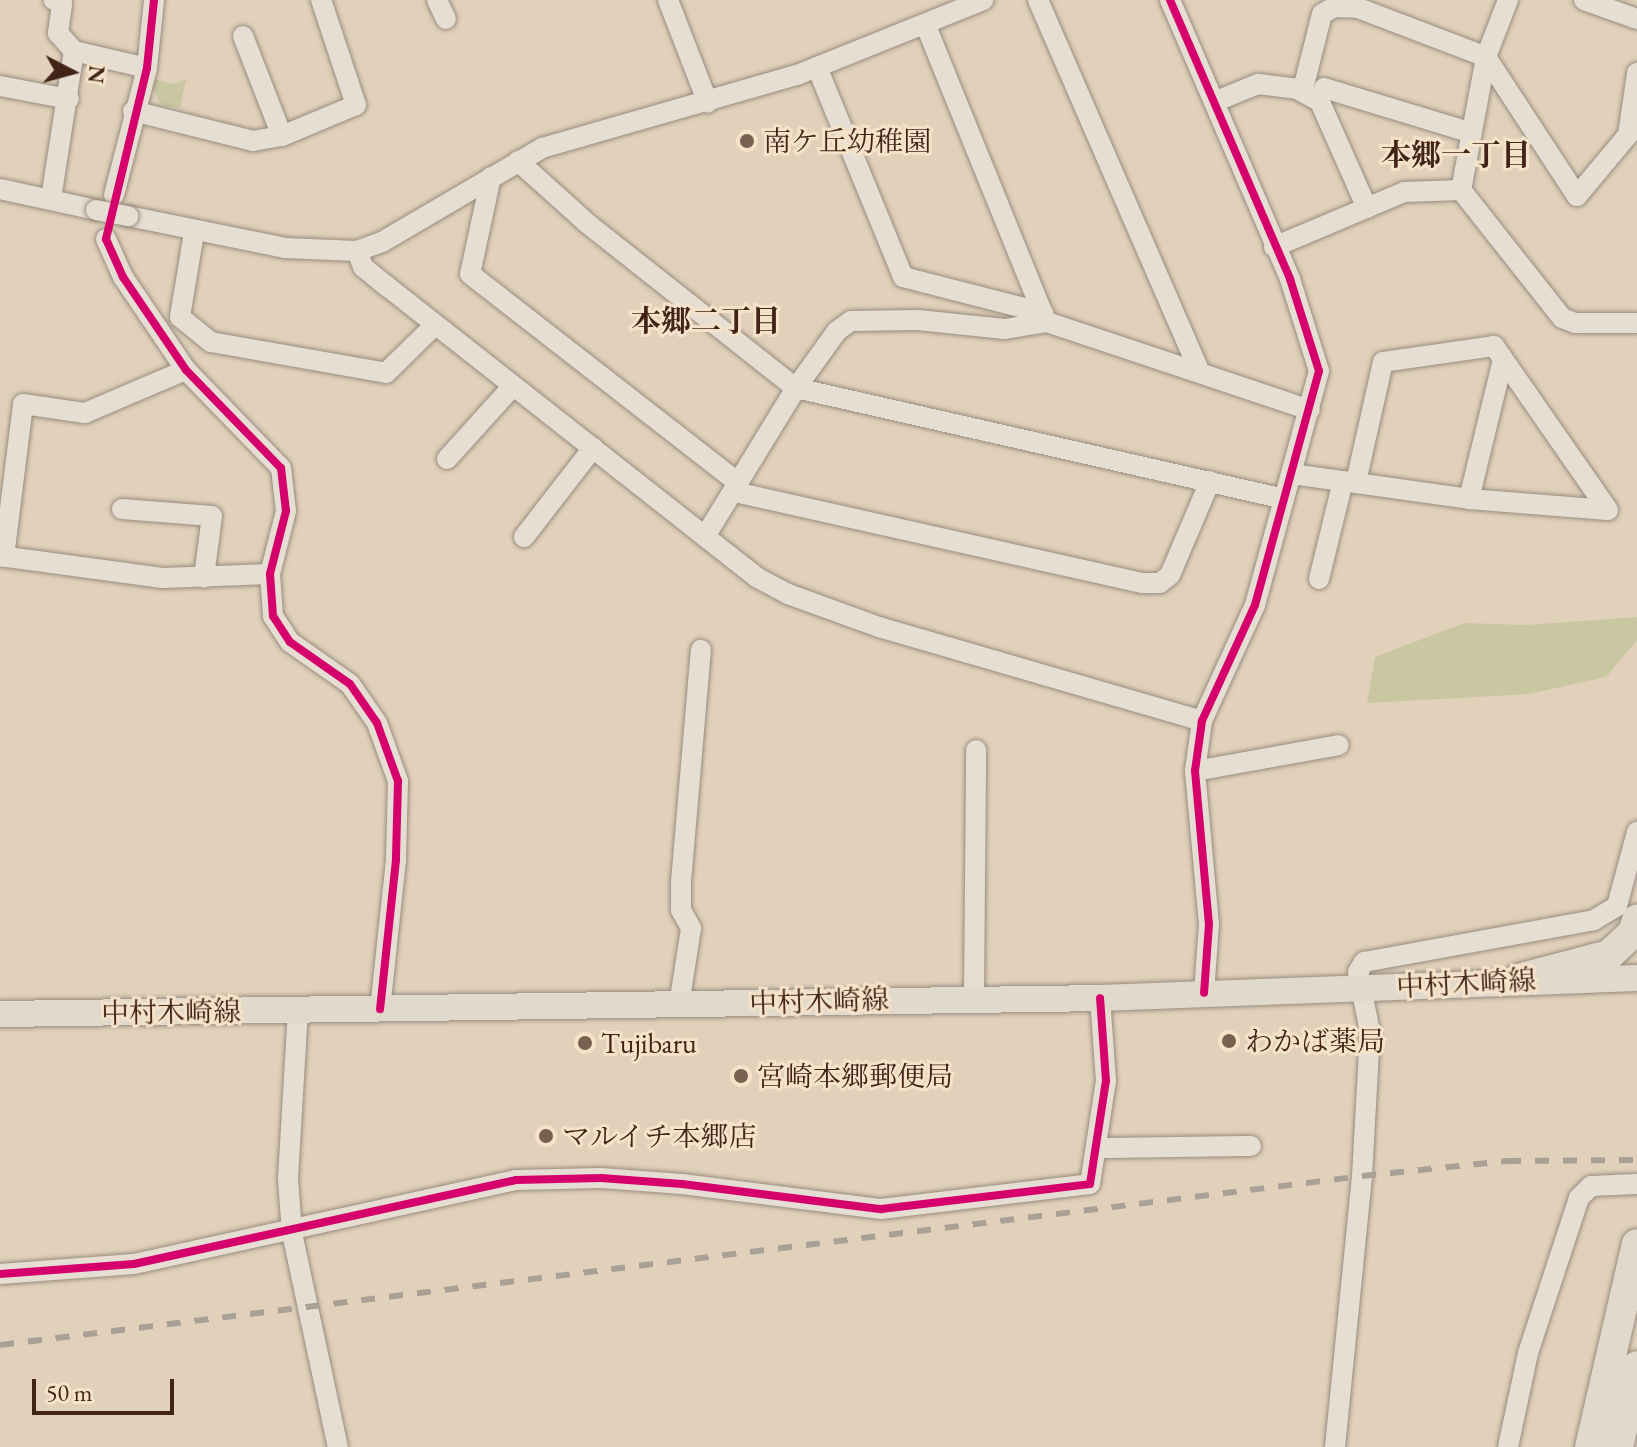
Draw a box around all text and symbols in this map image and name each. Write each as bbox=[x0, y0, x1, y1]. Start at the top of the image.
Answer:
north arrow bbox=[32, 32, 112, 112]
text: N bbox=[81, 64, 112, 85]
place label: 南ケ丘幼稚園 bbox=[763, 124, 931, 158]
marker: 南ケ丘幼稚園 bbox=[738, 132, 756, 150]
district label: 本郷一丁目 bbox=[1381, 137, 1531, 173]
district label: 本郷二丁目 bbox=[631, 303, 781, 339]
street label: 中村木崎線 bbox=[1395, 963, 1537, 1003]
street label: 中村木崎線 bbox=[748, 982, 890, 1020]
street label: 中村木崎線 bbox=[101, 994, 241, 1030]
place label: わかば薬局 bbox=[1245, 1024, 1385, 1058]
place label: Tujibaru bbox=[601, 1026, 697, 1060]
marker: わかば薬局 bbox=[1220, 1032, 1238, 1050]
marker: Tujibaru bbox=[576, 1034, 594, 1052]
place label: 宮崎本郷郵便局 bbox=[757, 1059, 953, 1093]
marker: 宮崎本郷郵便局 bbox=[732, 1067, 750, 1085]
place label: マルイチ本郷店 bbox=[562, 1119, 758, 1153]
marker: マルイチ本郷店 bbox=[537, 1127, 555, 1145]
scale bar bbox=[36, 1363, 178, 1413]
text: 50 m bbox=[46, 1377, 93, 1408]

